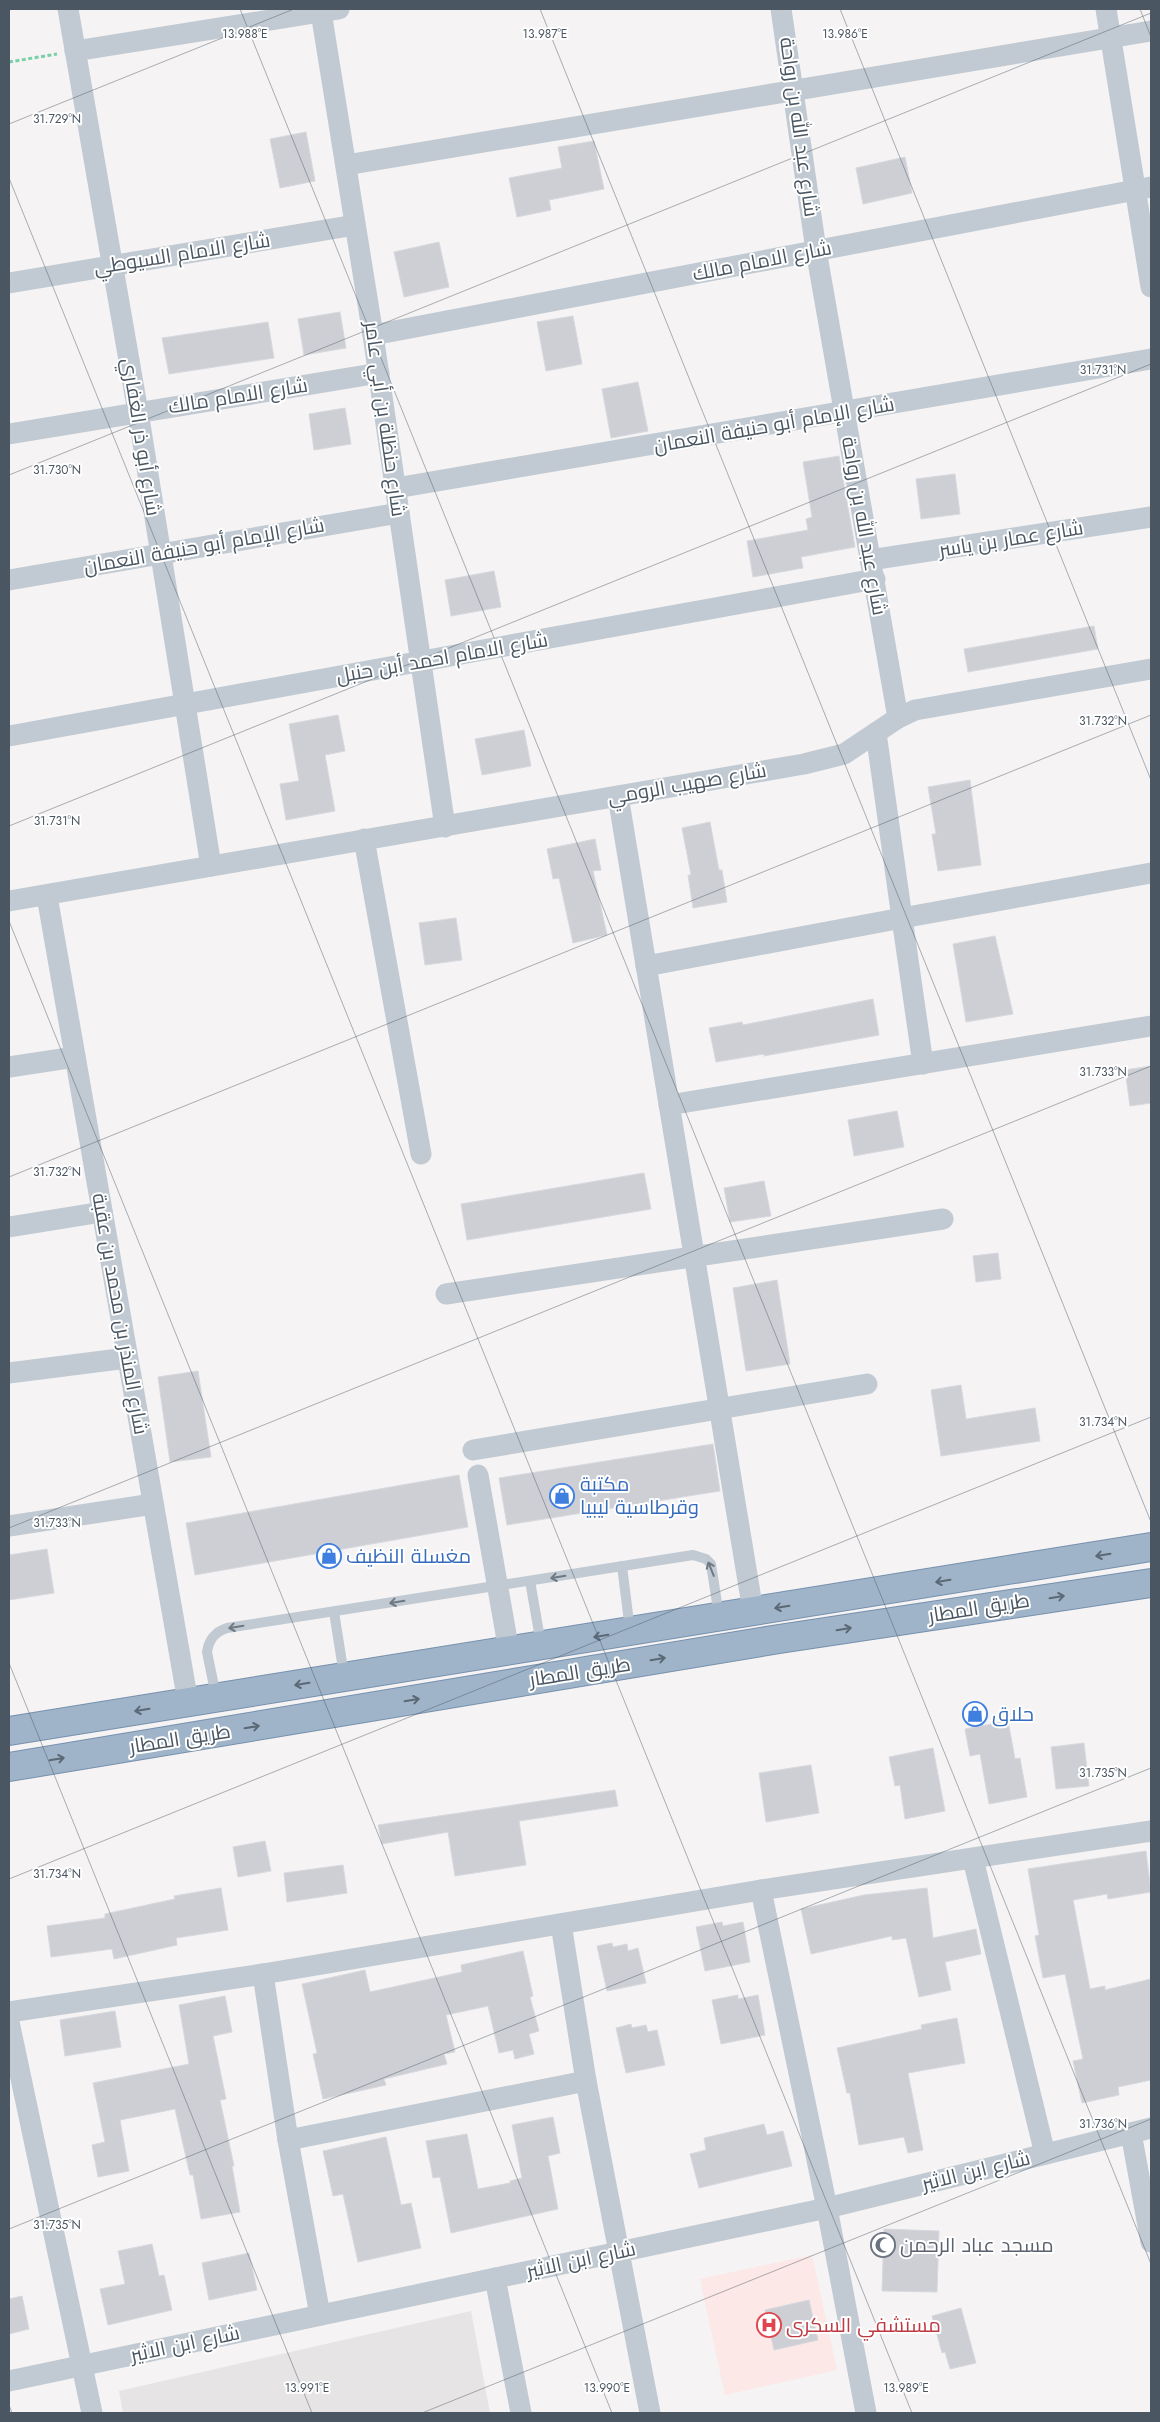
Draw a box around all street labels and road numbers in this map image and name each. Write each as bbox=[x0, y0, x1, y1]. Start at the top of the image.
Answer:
street label: شارع عبد الله بن رواحة bbox=[772, 35, 826, 219]
street label: شارع الامام السيوطي bbox=[92, 226, 272, 283]
street label: شارع الامام مالك bbox=[690, 233, 834, 289]
street label: شارع حنظلة بن أبي عامر bbox=[356, 319, 413, 519]
street label: شارع أبو ذر الغفاري bbox=[113, 356, 168, 518]
street label: شارع الامام مالك bbox=[166, 371, 310, 421]
street label: شارع الإمام أبو حنيفة النعمان bbox=[651, 390, 897, 460]
street label: شارع عبد الله بن رواحة bbox=[834, 434, 894, 618]
street label: شارع الإمام أبو حنيفة النعمان bbox=[81, 511, 327, 581]
street label: شارع عمار بن ياسر bbox=[936, 513, 1085, 565]
street label: شارع الامام احمد أبن حنبل bbox=[334, 625, 550, 691]
street label: شارع صهيب الرومي bbox=[605, 756, 769, 813]
street label: شارع المنذر بن محمد بن عقبة bbox=[84, 1191, 156, 1437]
street label: طريق المطار bbox=[925, 1586, 1032, 1630]
street label: طريق المطار bbox=[526, 1650, 633, 1694]
street label: طريق المطار bbox=[126, 1717, 233, 1761]
street label: شارع ابن الاثير bbox=[918, 2144, 1033, 2199]
street label: شارع ابن الاثير bbox=[523, 2234, 638, 2286]
street label: شارع ابن الاثير bbox=[127, 2318, 242, 2370]

